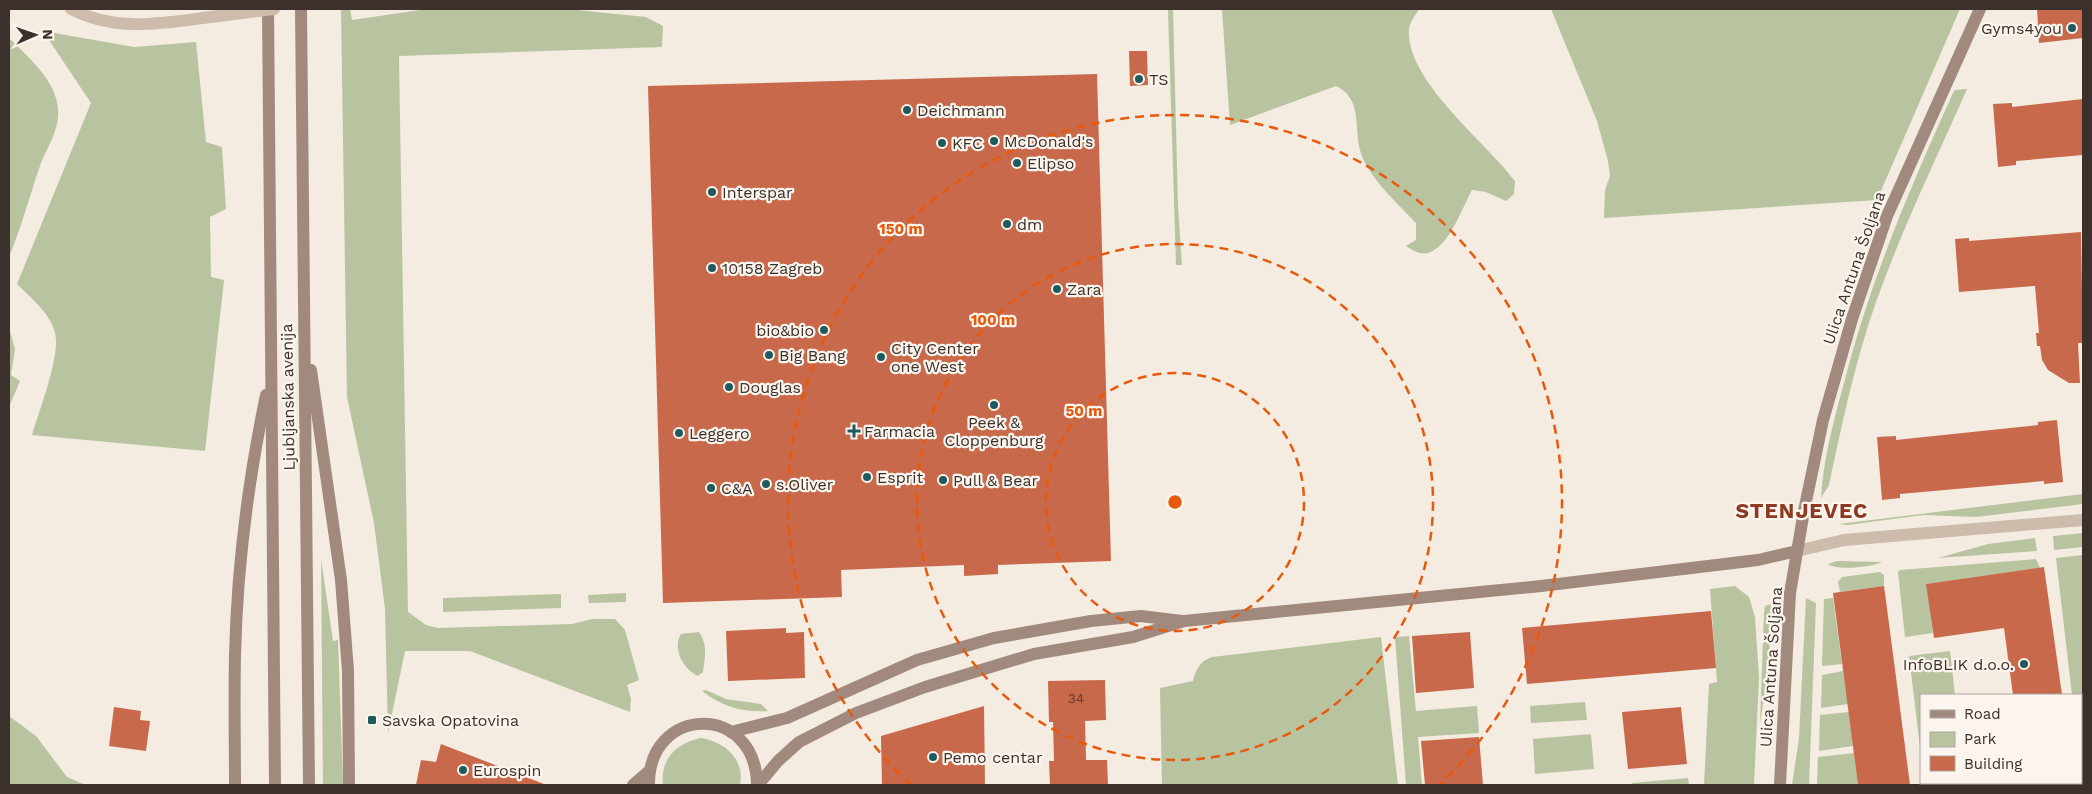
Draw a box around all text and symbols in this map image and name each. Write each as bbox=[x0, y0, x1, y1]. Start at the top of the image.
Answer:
north arrow bbox=[10, 10, 60, 60]
place label: Gyms4you bbox=[1981, 19, 2062, 38]
marker: Gyms4you bbox=[2066, 22, 2078, 34]
text: N bbox=[40, 29, 56, 40]
place label: TS bbox=[1149, 70, 1168, 89]
marker: TS bbox=[1133, 73, 1145, 85]
place label: Deichmann bbox=[917, 101, 1005, 120]
marker: Deichmann bbox=[901, 104, 913, 116]
place label: McDonald's bbox=[1004, 132, 1094, 151]
place label: KFC bbox=[952, 134, 983, 153]
marker: McDonald's bbox=[988, 135, 1000, 147]
marker: KFC bbox=[936, 137, 948, 149]
place label: Elipso bbox=[1027, 154, 1074, 173]
marker: Elipso bbox=[1011, 157, 1023, 169]
place label: Interspar bbox=[722, 183, 793, 202]
marker: Interspar bbox=[706, 186, 718, 198]
street label: Ulica Antuna Šoljana bbox=[1819, 189, 1889, 347]
place label: dm bbox=[1017, 215, 1042, 234]
marker: dm bbox=[1001, 218, 1013, 230]
text: 150 m bbox=[879, 220, 923, 238]
place label: 10158 Zagreb bbox=[722, 259, 822, 278]
marker: 10158 Zagreb bbox=[706, 262, 718, 274]
place label: Zara bbox=[1067, 280, 1102, 299]
marker: Zara bbox=[1051, 283, 1063, 295]
text: 100 m bbox=[971, 311, 1015, 329]
place label: bio&bio bbox=[756, 321, 814, 340]
street label: Ljubljanska avenija bbox=[277, 323, 299, 471]
marker: bio&bio bbox=[818, 324, 830, 336]
place label: City Center one West bbox=[891, 339, 979, 376]
place label: Big Bang bbox=[779, 346, 846, 365]
marker: Big Bang bbox=[763, 349, 775, 361]
marker: City Center one West bbox=[875, 351, 887, 363]
place label: Douglas bbox=[739, 378, 801, 397]
marker: Douglas bbox=[723, 381, 735, 393]
marker: Peek & Cloppenburg bbox=[988, 399, 1000, 411]
text: 50 m bbox=[1066, 402, 1102, 420]
place label: Peek & Cloppenburg bbox=[944, 413, 1044, 450]
place label: Farmacia bbox=[864, 422, 935, 441]
place label: Leggero bbox=[689, 424, 750, 443]
marker: Farmacia bbox=[848, 425, 860, 437]
marker: Leggero bbox=[673, 427, 685, 439]
place label: Esprit bbox=[877, 468, 923, 487]
marker: Esprit bbox=[861, 471, 873, 483]
place label: Pull & Bear bbox=[953, 471, 1038, 490]
marker: Pull & Bear bbox=[937, 474, 949, 486]
place label: s.Oliver bbox=[776, 475, 834, 494]
marker: s.Oliver bbox=[760, 478, 772, 490]
place label: C&A bbox=[721, 479, 753, 498]
marker: C&A bbox=[705, 482, 717, 494]
centre of rings bbox=[1166, 493, 1184, 511]
district label: STENJEVEC bbox=[1736, 498, 1868, 523]
street label: Ulica Antuna Šoljana bbox=[1756, 586, 1786, 748]
place label: InfoBLIK d.o.o. bbox=[1903, 655, 2014, 674]
marker: InfoBLIK d.o.o. bbox=[2018, 658, 2030, 670]
house number: 34 bbox=[1068, 690, 1084, 706]
legend bbox=[1920, 694, 2082, 784]
text: Road bbox=[1964, 705, 2001, 723]
place label: Savska Opatovina bbox=[382, 711, 519, 730]
marker: Savska Opatovina bbox=[366, 714, 378, 726]
text: Park bbox=[1964, 730, 1997, 748]
place label: Pemo centar bbox=[943, 748, 1043, 767]
marker: Pemo centar bbox=[927, 751, 939, 763]
text: Building bbox=[1964, 755, 2022, 773]
place label: Eurospin bbox=[473, 761, 541, 780]
marker: Eurospin bbox=[457, 764, 469, 776]

